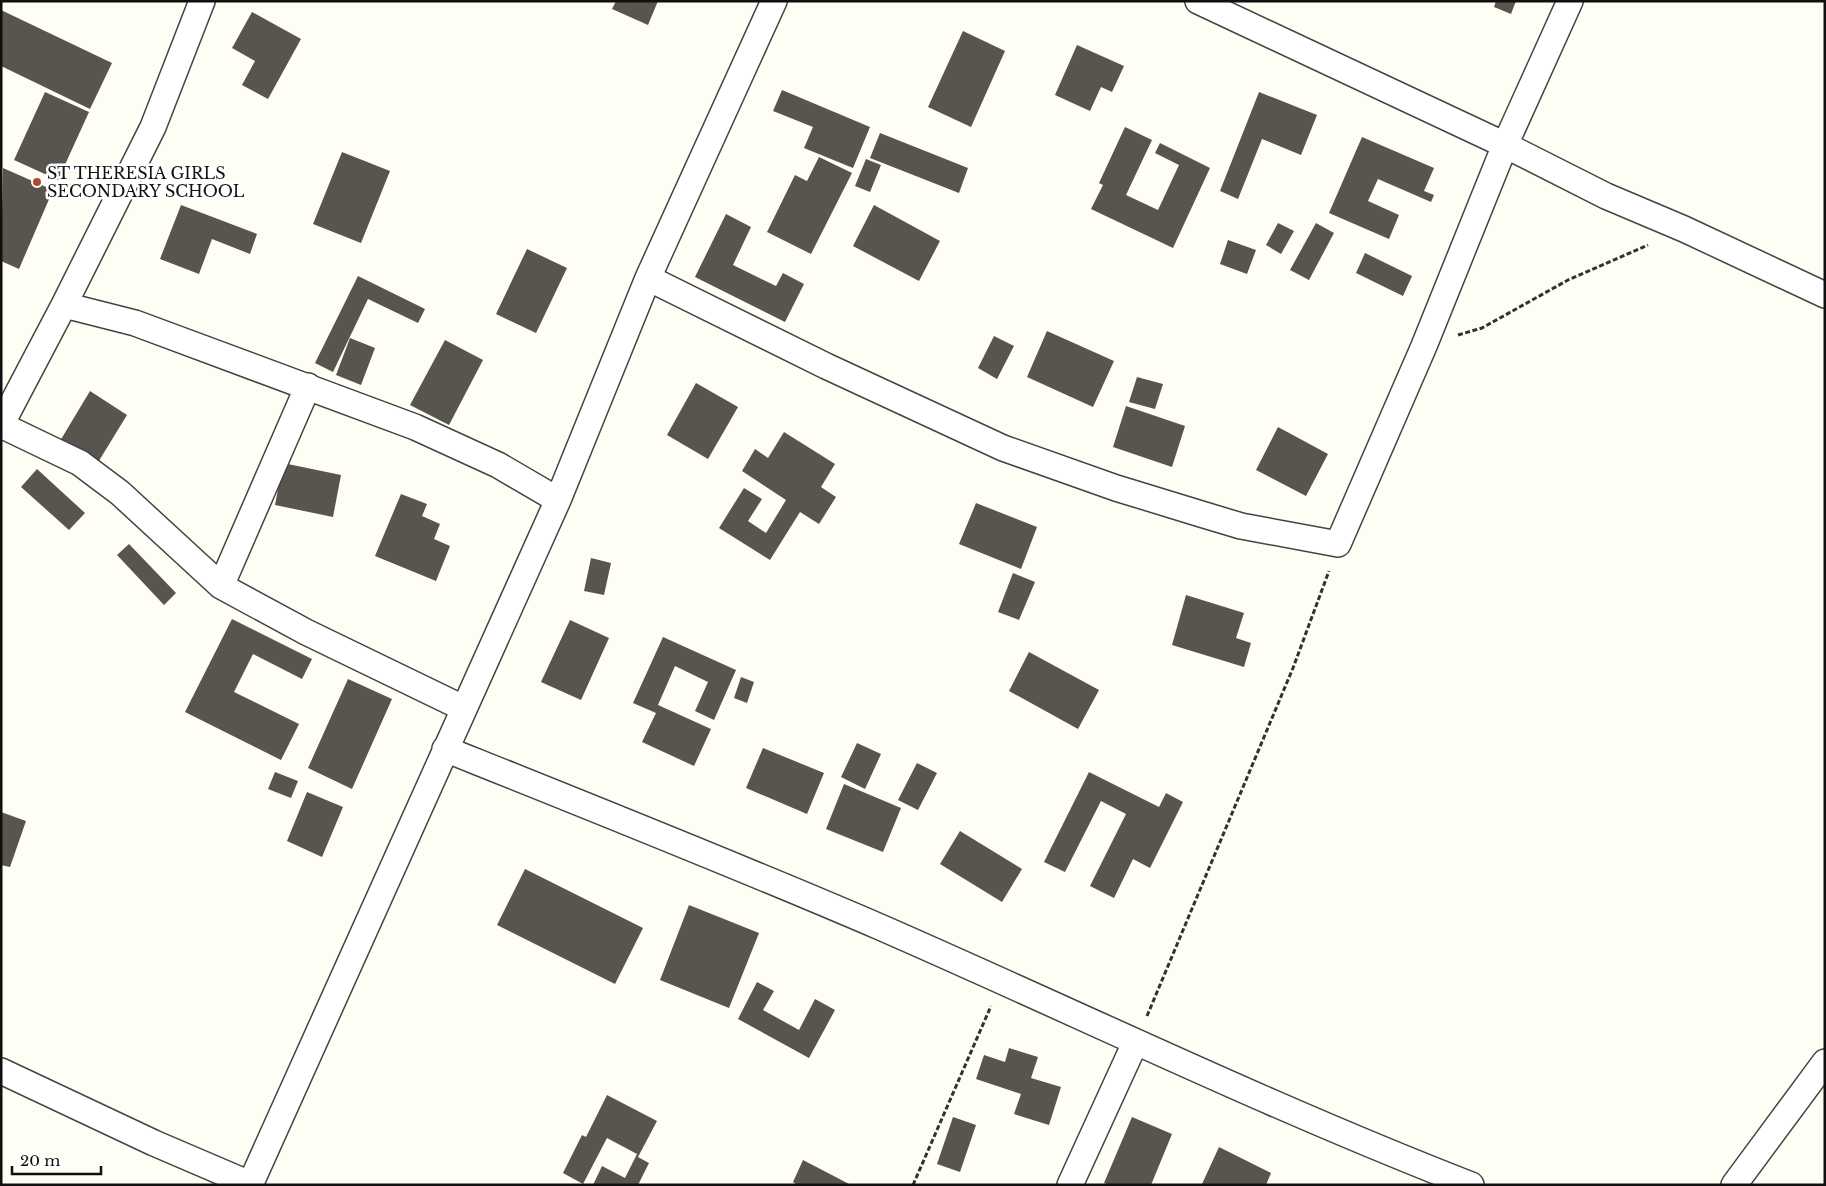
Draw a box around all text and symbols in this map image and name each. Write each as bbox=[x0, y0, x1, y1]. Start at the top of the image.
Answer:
place label: ST THERESIA GIRLS SECONDARY SCHOOL bbox=[47, 163, 245, 201]
marker: ST THERESIA GIRLS SECONDARY SCHOOL bbox=[31, 176, 43, 188]
scale bar bbox=[12, 1144, 101, 1176]
text: 20 m bbox=[20, 1151, 60, 1170]

